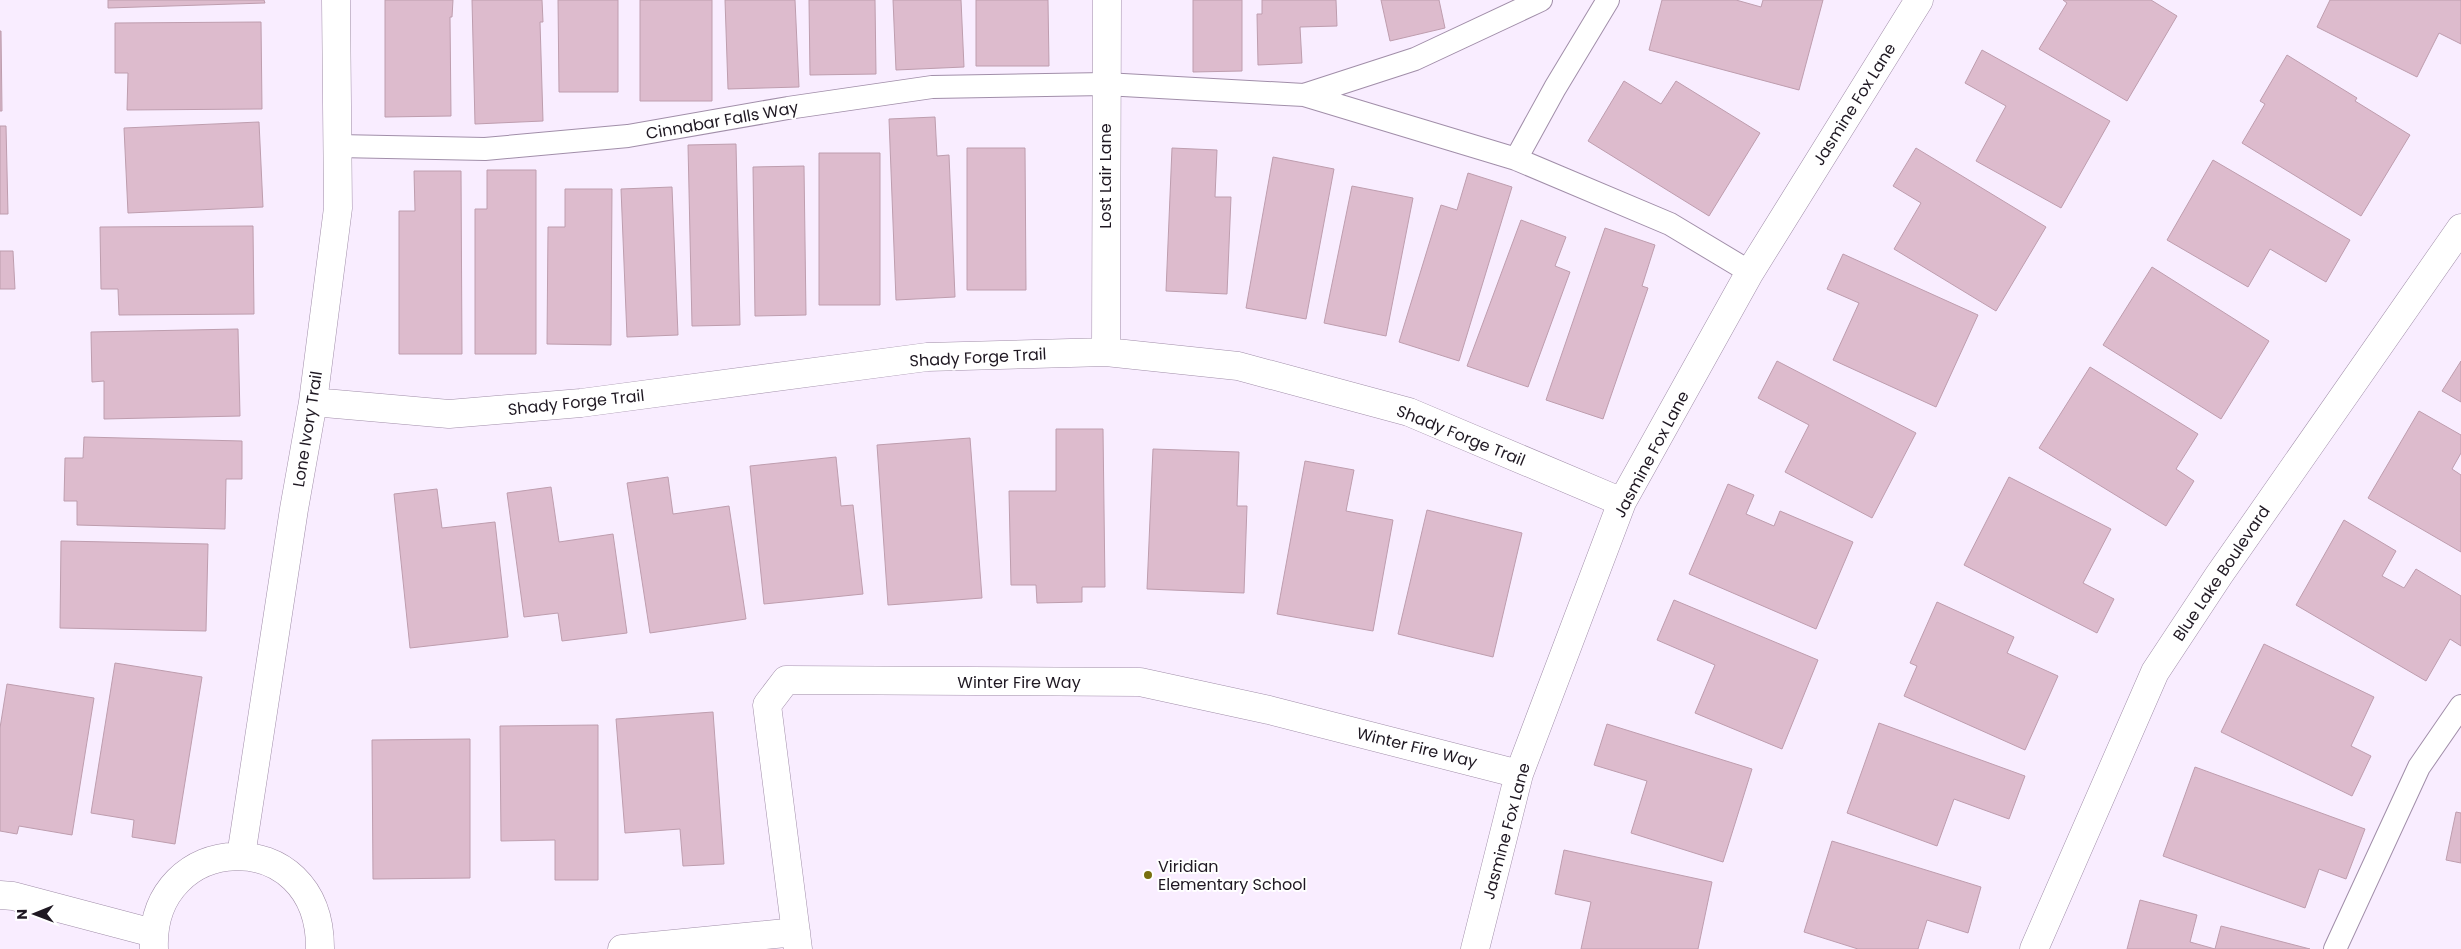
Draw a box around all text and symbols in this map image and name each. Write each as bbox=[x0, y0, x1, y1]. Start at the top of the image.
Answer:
street label: Jasmine Fox Lane bbox=[1807, 38, 1901, 170]
street label: Cinnabar Falls Way bbox=[644, 96, 800, 145]
street label: Lost Lair Lane bbox=[1094, 123, 1117, 229]
street label: Shady Forge Trail bbox=[909, 342, 1047, 373]
street label: Lone Ivory Trail bbox=[287, 369, 328, 489]
street label: Shady Forge Trail bbox=[507, 384, 645, 421]
street label: Jasmine Fox Lane bbox=[1608, 387, 1695, 522]
street label: Shady Forge Trail bbox=[1393, 399, 1529, 472]
street label: Blue Lake Boulevard bbox=[2167, 501, 2275, 646]
street label: Winter Fire Way bbox=[957, 671, 1081, 694]
street label: Winter Fire Way bbox=[1354, 721, 1480, 774]
street label: Jasmine Fox Lane bbox=[1477, 760, 1536, 902]
place label: Viridian Elementary School bbox=[1158, 855, 1306, 896]
marker: Viridian Elementary School bbox=[1142, 869, 1154, 881]
north arrow bbox=[10, 889, 60, 939]
text: N bbox=[12, 909, 32, 920]

